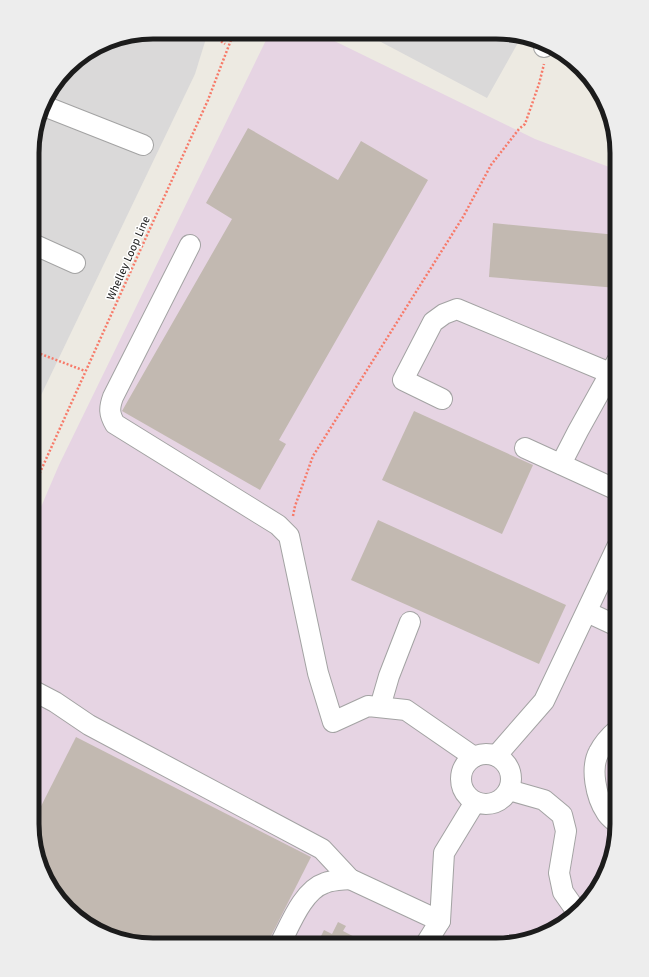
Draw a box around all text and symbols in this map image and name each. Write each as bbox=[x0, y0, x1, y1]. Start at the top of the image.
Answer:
street label: Whelley Loop Line bbox=[104, 214, 153, 302]

